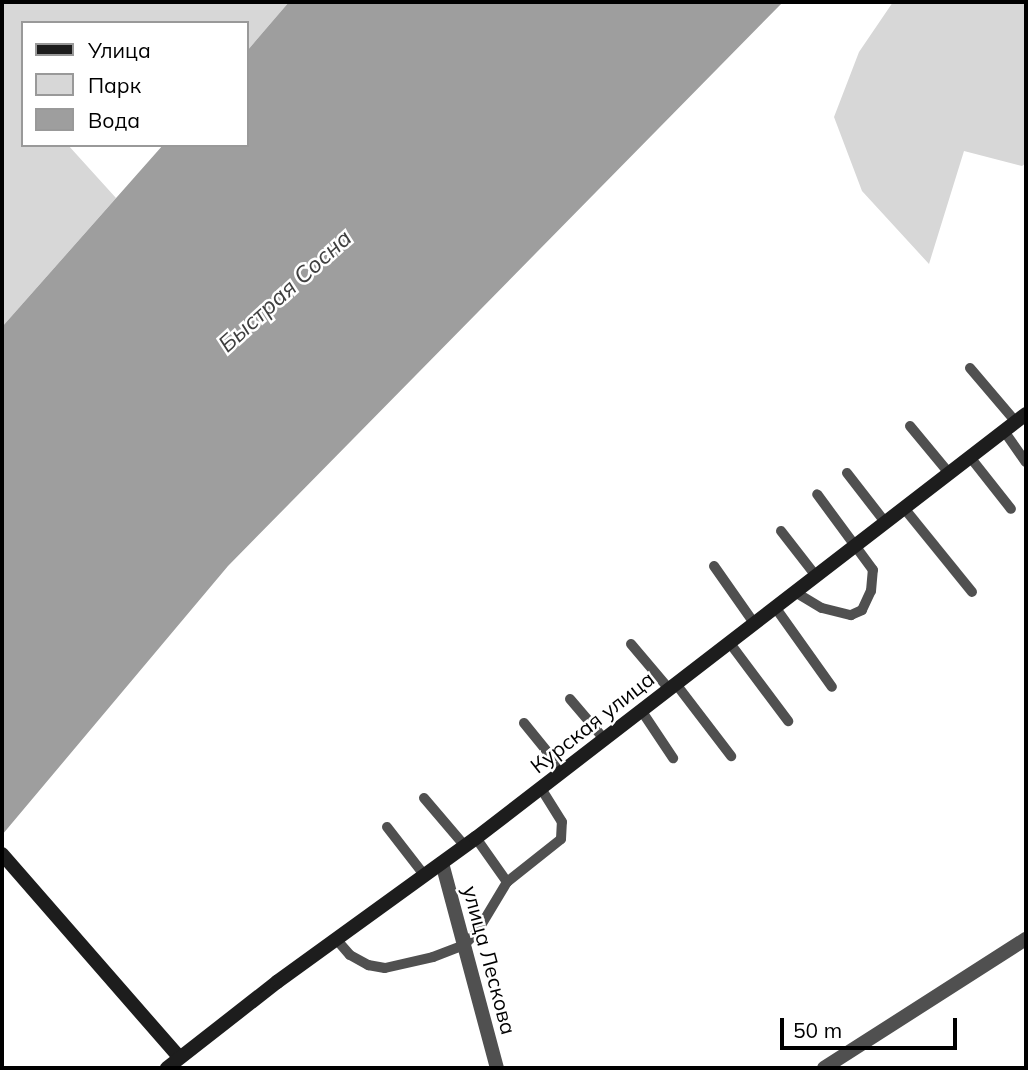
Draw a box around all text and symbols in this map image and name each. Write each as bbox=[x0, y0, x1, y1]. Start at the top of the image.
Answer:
legend bbox=[21, 21, 248, 147]
text: Улица bbox=[88, 37, 151, 63]
text: Парк bbox=[88, 72, 141, 98]
text: Вода bbox=[88, 107, 140, 133]
water label: Быстрая Сосна bbox=[213, 224, 357, 358]
street label: Курская улица bbox=[525, 666, 659, 778]
street label: улица Лескова bbox=[458, 883, 522, 1037]
scale bar bbox=[783, 1004, 960, 1048]
text: 50 m bbox=[793, 1017, 842, 1043]

